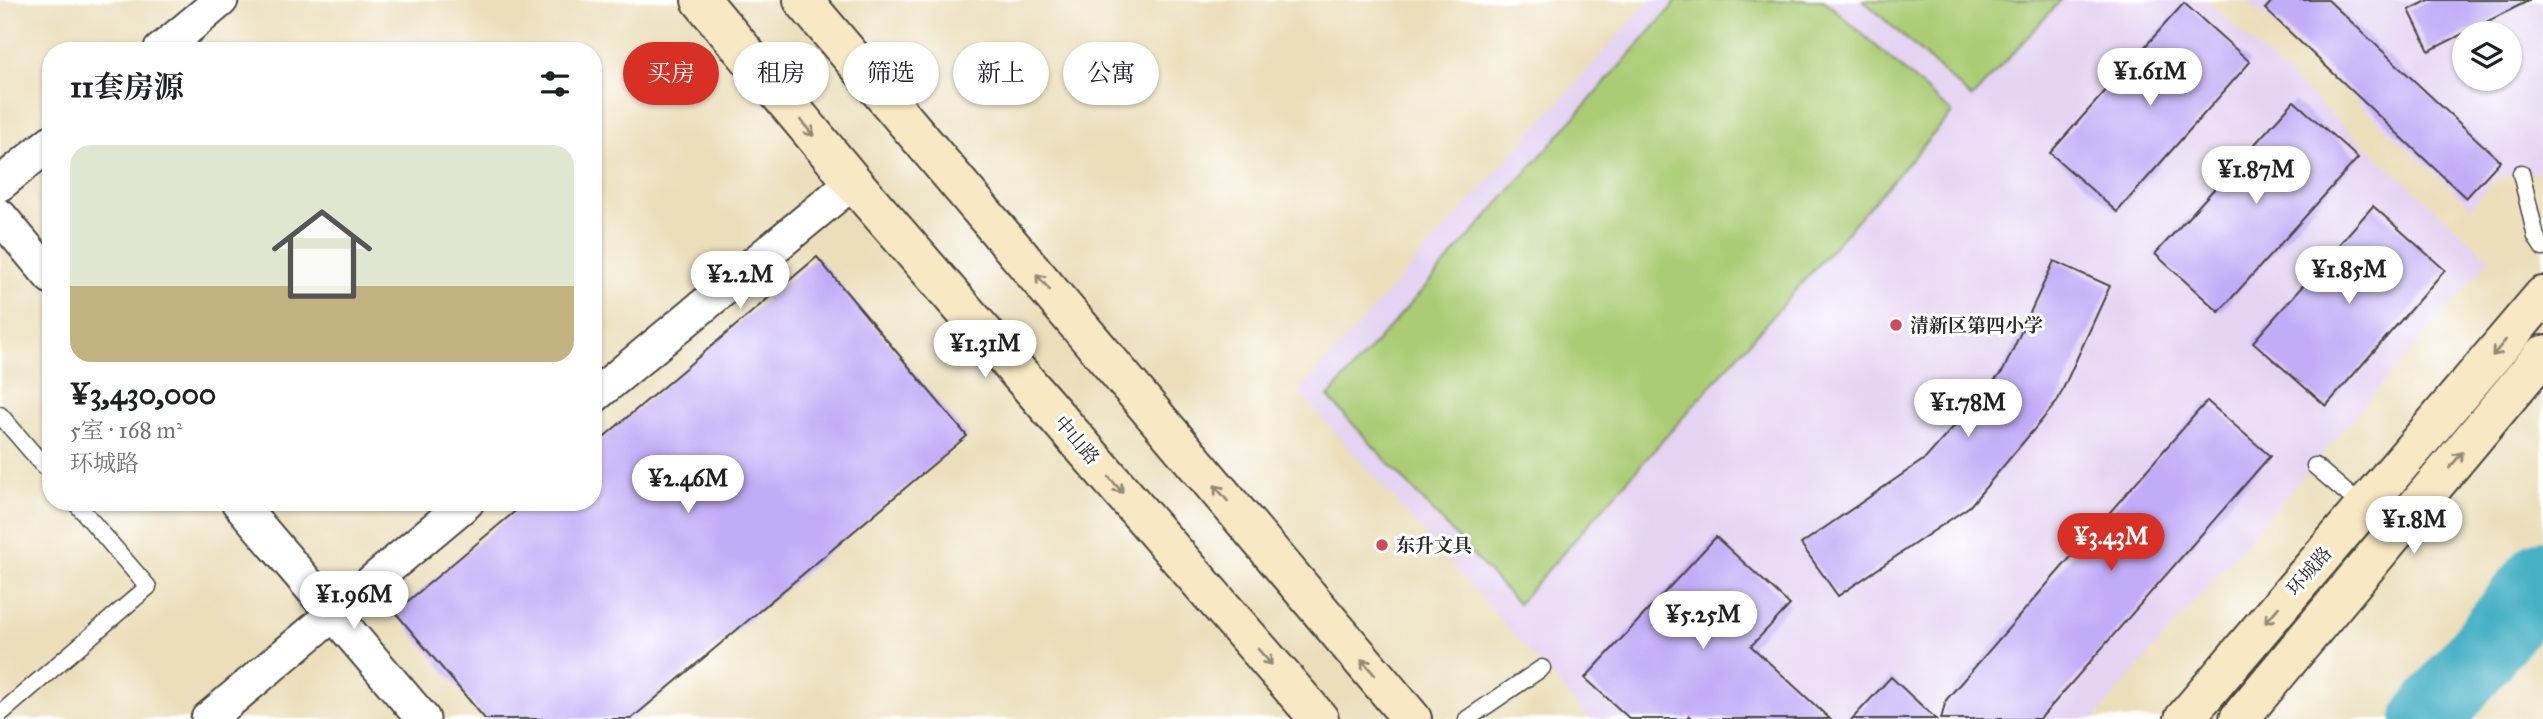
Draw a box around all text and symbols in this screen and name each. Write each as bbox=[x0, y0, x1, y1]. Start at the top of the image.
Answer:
map controls bbox=[2452, 21, 2522, 91]
button: layers bbox=[2452, 21, 2522, 91]
chip: 买房 bbox=[623, 42, 719, 105]
chip: 租房 bbox=[733, 42, 829, 105]
chip: 筛选 bbox=[843, 42, 939, 105]
chip: 新上 bbox=[953, 42, 1049, 105]
chip: 公寓 bbox=[1063, 42, 1159, 105]
pin: ¥1.61M bbox=[2093, 48, 2207, 108]
text: ¥1.61M bbox=[2113, 57, 2187, 85]
icon: filters bbox=[536, 65, 574, 103]
text: 11套房源 bbox=[70, 69, 184, 105]
one-way arrow bbox=[800, 118, 815, 136]
pin: ¥1.87M bbox=[2199, 146, 2313, 206]
text: ¥1.87M bbox=[2217, 155, 2295, 183]
icon: home bbox=[259, 191, 385, 317]
pin: ¥1.85M bbox=[2292, 246, 2406, 306]
pin: ¥2.2M bbox=[691, 252, 789, 311]
text: ¥1.85M bbox=[2311, 255, 2387, 283]
text: ¥2.2M bbox=[707, 260, 773, 288]
one-way arrow bbox=[1035, 273, 1051, 291]
place label: 清新区第四小学 bbox=[1910, 314, 2043, 337]
marker: 清新区第四小学 bbox=[1888, 317, 1904, 333]
pin: ¥1.31M bbox=[928, 320, 1042, 380]
text: ¥1.31M bbox=[950, 329, 1020, 357]
one-way arrow bbox=[2491, 339, 2507, 357]
text: ¥3,430,000 bbox=[70, 376, 216, 412]
pin: ¥1.78M bbox=[1911, 380, 2025, 439]
text: ¥1.78M bbox=[1930, 388, 2006, 416]
street label: 中山路 bbox=[1050, 411, 1104, 469]
text: 5室 · 168 m² bbox=[70, 416, 183, 444]
text: 环城路 bbox=[70, 449, 139, 477]
one-way arrow bbox=[2448, 451, 2464, 469]
pin: ¥2.46M bbox=[631, 456, 745, 515]
text: ¥2.46M bbox=[648, 464, 728, 492]
one-way arrow bbox=[1108, 476, 1124, 494]
one-way arrow bbox=[1213, 485, 1229, 503]
pin: ¥1.8M bbox=[2365, 496, 2463, 556]
text: ¥1.8M bbox=[2382, 505, 2446, 533]
pin: ¥3.43M bbox=[2054, 514, 2168, 573]
text: ¥3.43M bbox=[2073, 522, 2149, 550]
place label: 东升文具 bbox=[1396, 534, 1472, 557]
marker: 东升文具 bbox=[1374, 537, 1390, 553]
street label: 环城路 bbox=[2282, 542, 2336, 600]
pin: ¥1.96M bbox=[297, 572, 411, 631]
text: ¥1.96M bbox=[316, 580, 392, 608]
pin: ¥5.25M bbox=[1646, 592, 1760, 651]
text: ¥5.25M bbox=[1665, 600, 1741, 628]
one-way arrow bbox=[2264, 605, 2280, 623]
one-way arrow bbox=[1257, 648, 1273, 666]
one-way arrow bbox=[1360, 658, 1376, 676]

